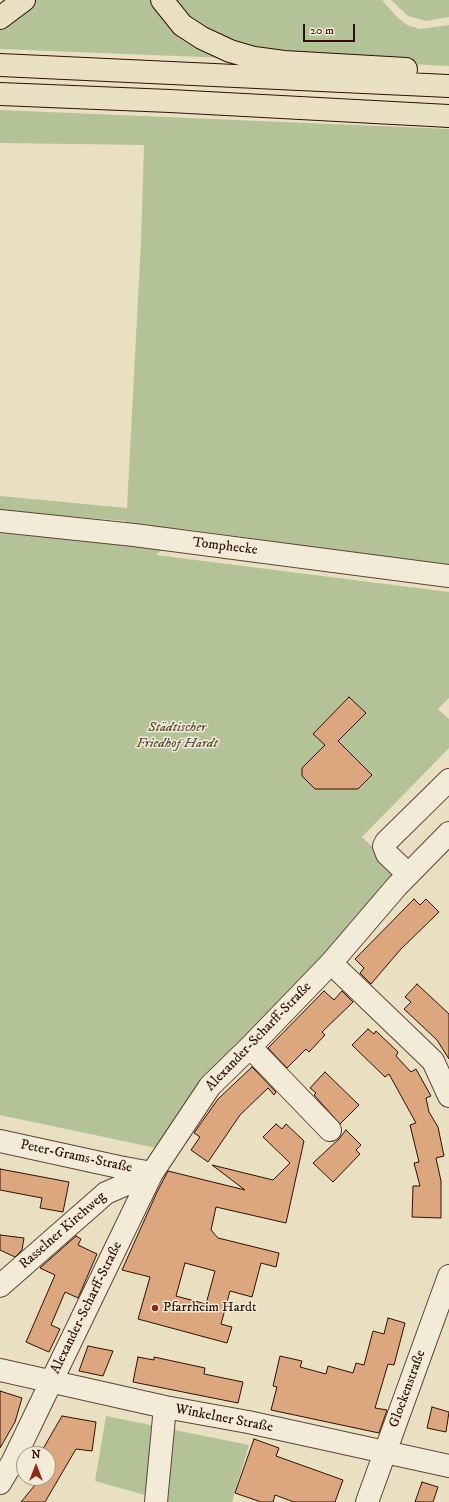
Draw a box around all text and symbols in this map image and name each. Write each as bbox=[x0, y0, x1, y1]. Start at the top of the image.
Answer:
scale bar bbox=[305, 16, 357, 42]
text: 20 m bbox=[310, 23, 334, 38]
street label: Tomphecke bbox=[192, 535, 258, 559]
park label: Städtischer Friedhof Hardt bbox=[136, 720, 218, 752]
street label: Alexander-Scharff-Straße bbox=[203, 979, 315, 1095]
street label: Peter-Grams-Straße bbox=[19, 1137, 133, 1177]
street label: Rasselner Kirchweg bbox=[16, 1189, 110, 1273]
street label: Alexander-Scharff-Straße bbox=[48, 1239, 126, 1377]
place label: Pfarrheim Hardt bbox=[163, 1300, 256, 1316]
marker: Pfarrheim Hardt bbox=[150, 1303, 160, 1313]
street label: Glockenstraße bbox=[386, 1348, 430, 1430]
street label: Winkelner Straße bbox=[174, 1401, 274, 1437]
north arrow bbox=[16, 1446, 56, 1486]
text: N bbox=[31, 1448, 41, 1462]

